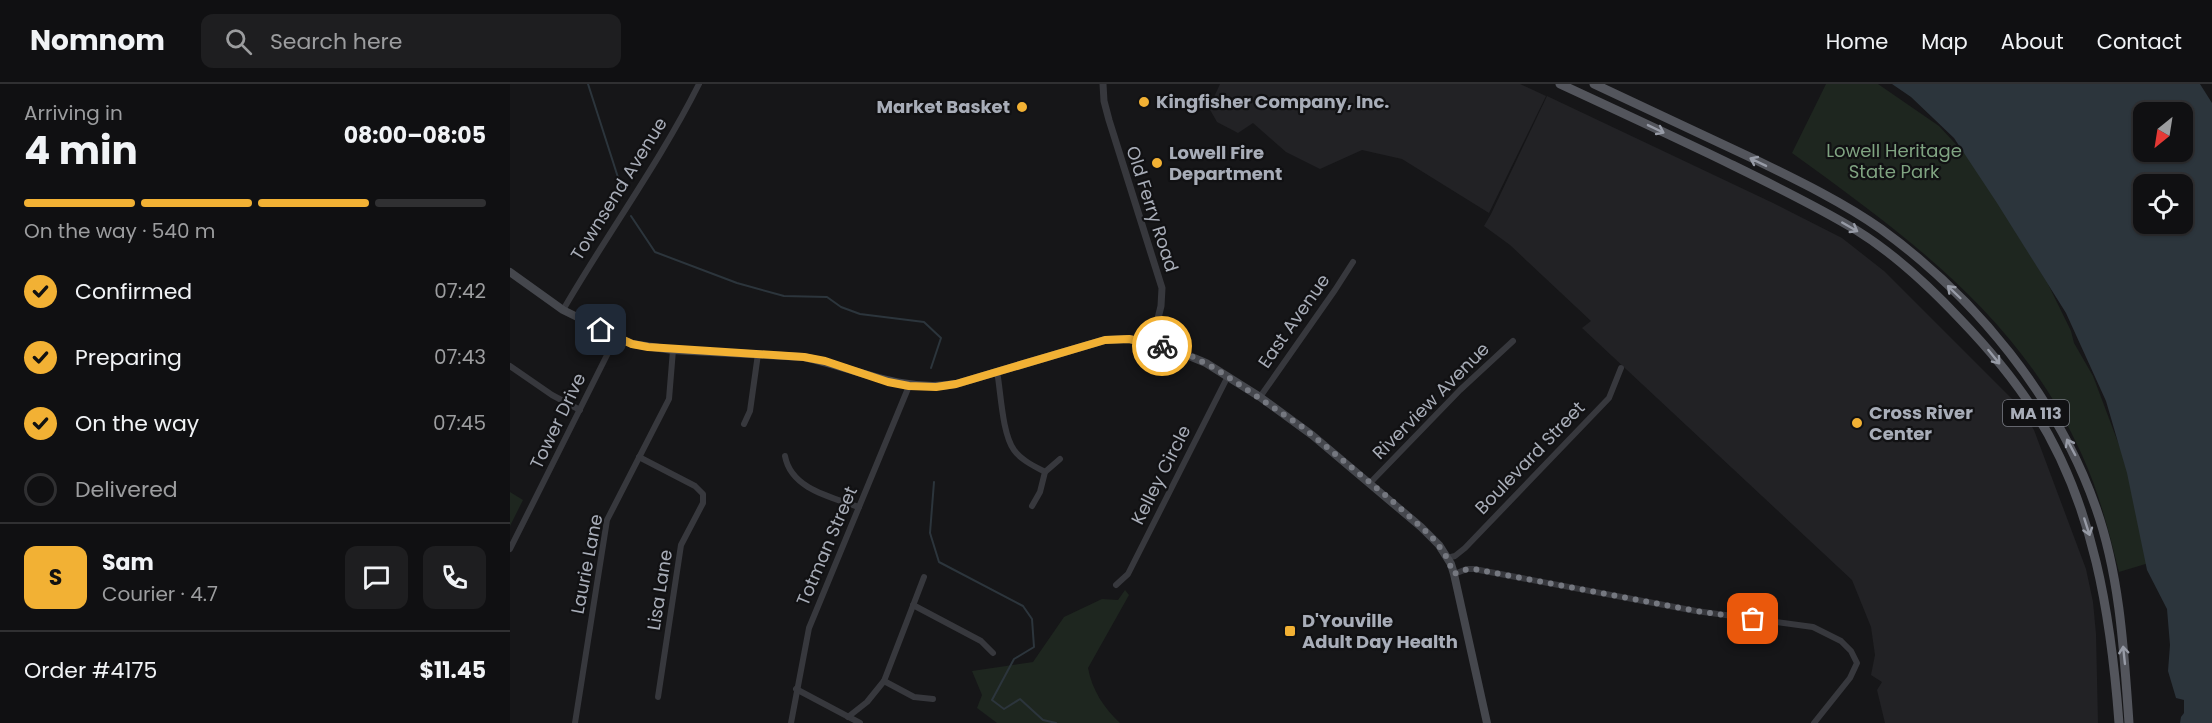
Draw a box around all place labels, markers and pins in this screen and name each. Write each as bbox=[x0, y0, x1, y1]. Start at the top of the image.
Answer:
place label: Kingfisher Company, Inc. bbox=[1156, 89, 1389, 114]
place label: Market Basket bbox=[877, 94, 1010, 119]
marker: Kingfisher Company, Inc. bbox=[1137, 95, 1151, 109]
marker: Market Basket bbox=[1015, 100, 1029, 114]
place label: Lowell Fire Department bbox=[1169, 140, 1282, 186]
marker: Lowell Fire Department bbox=[1150, 156, 1164, 170]
pin bbox=[575, 304, 626, 355]
place label: Cross River Center bbox=[1869, 400, 1973, 446]
marker: Cross River Center bbox=[1850, 416, 1864, 430]
pin bbox=[1727, 593, 1778, 644]
place label: D'Youville Adult Day Health bbox=[1302, 608, 1458, 654]
marker: D'Youville Adult Day Health bbox=[1283, 624, 1297, 638]

